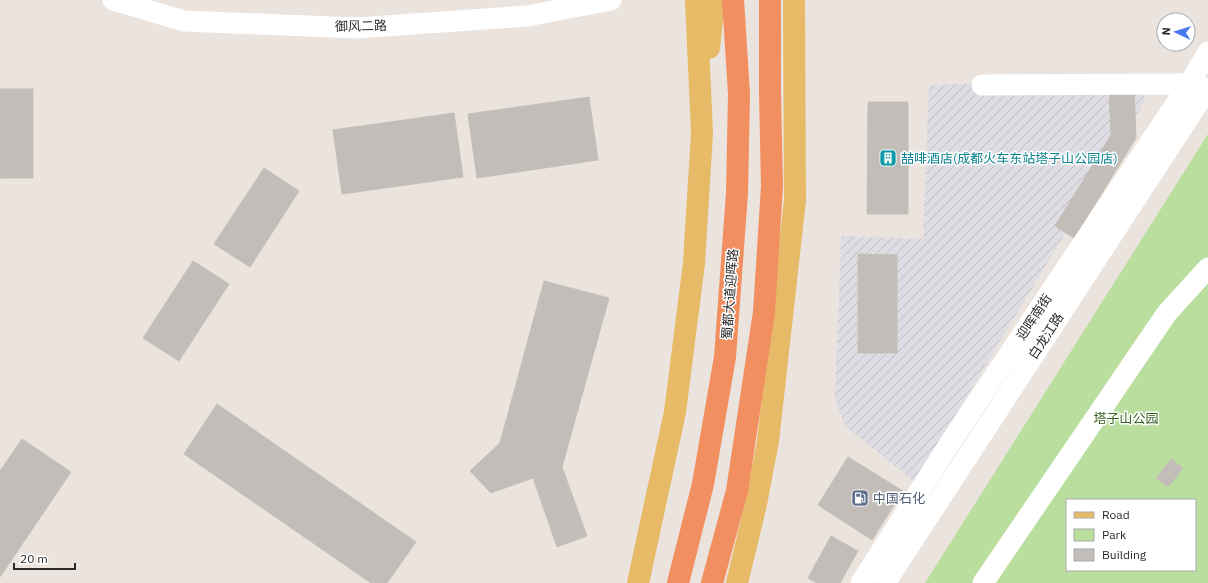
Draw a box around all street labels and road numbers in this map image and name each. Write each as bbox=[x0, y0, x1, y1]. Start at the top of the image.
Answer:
street label: 御风二路 bbox=[335, 17, 387, 35]
street label: 蜀都大道迎晖路 bbox=[718, 248, 742, 340]
street label: 迎晖南街 bbox=[1012, 291, 1056, 343]
street label: 白龙江路 bbox=[1025, 310, 1067, 362]

